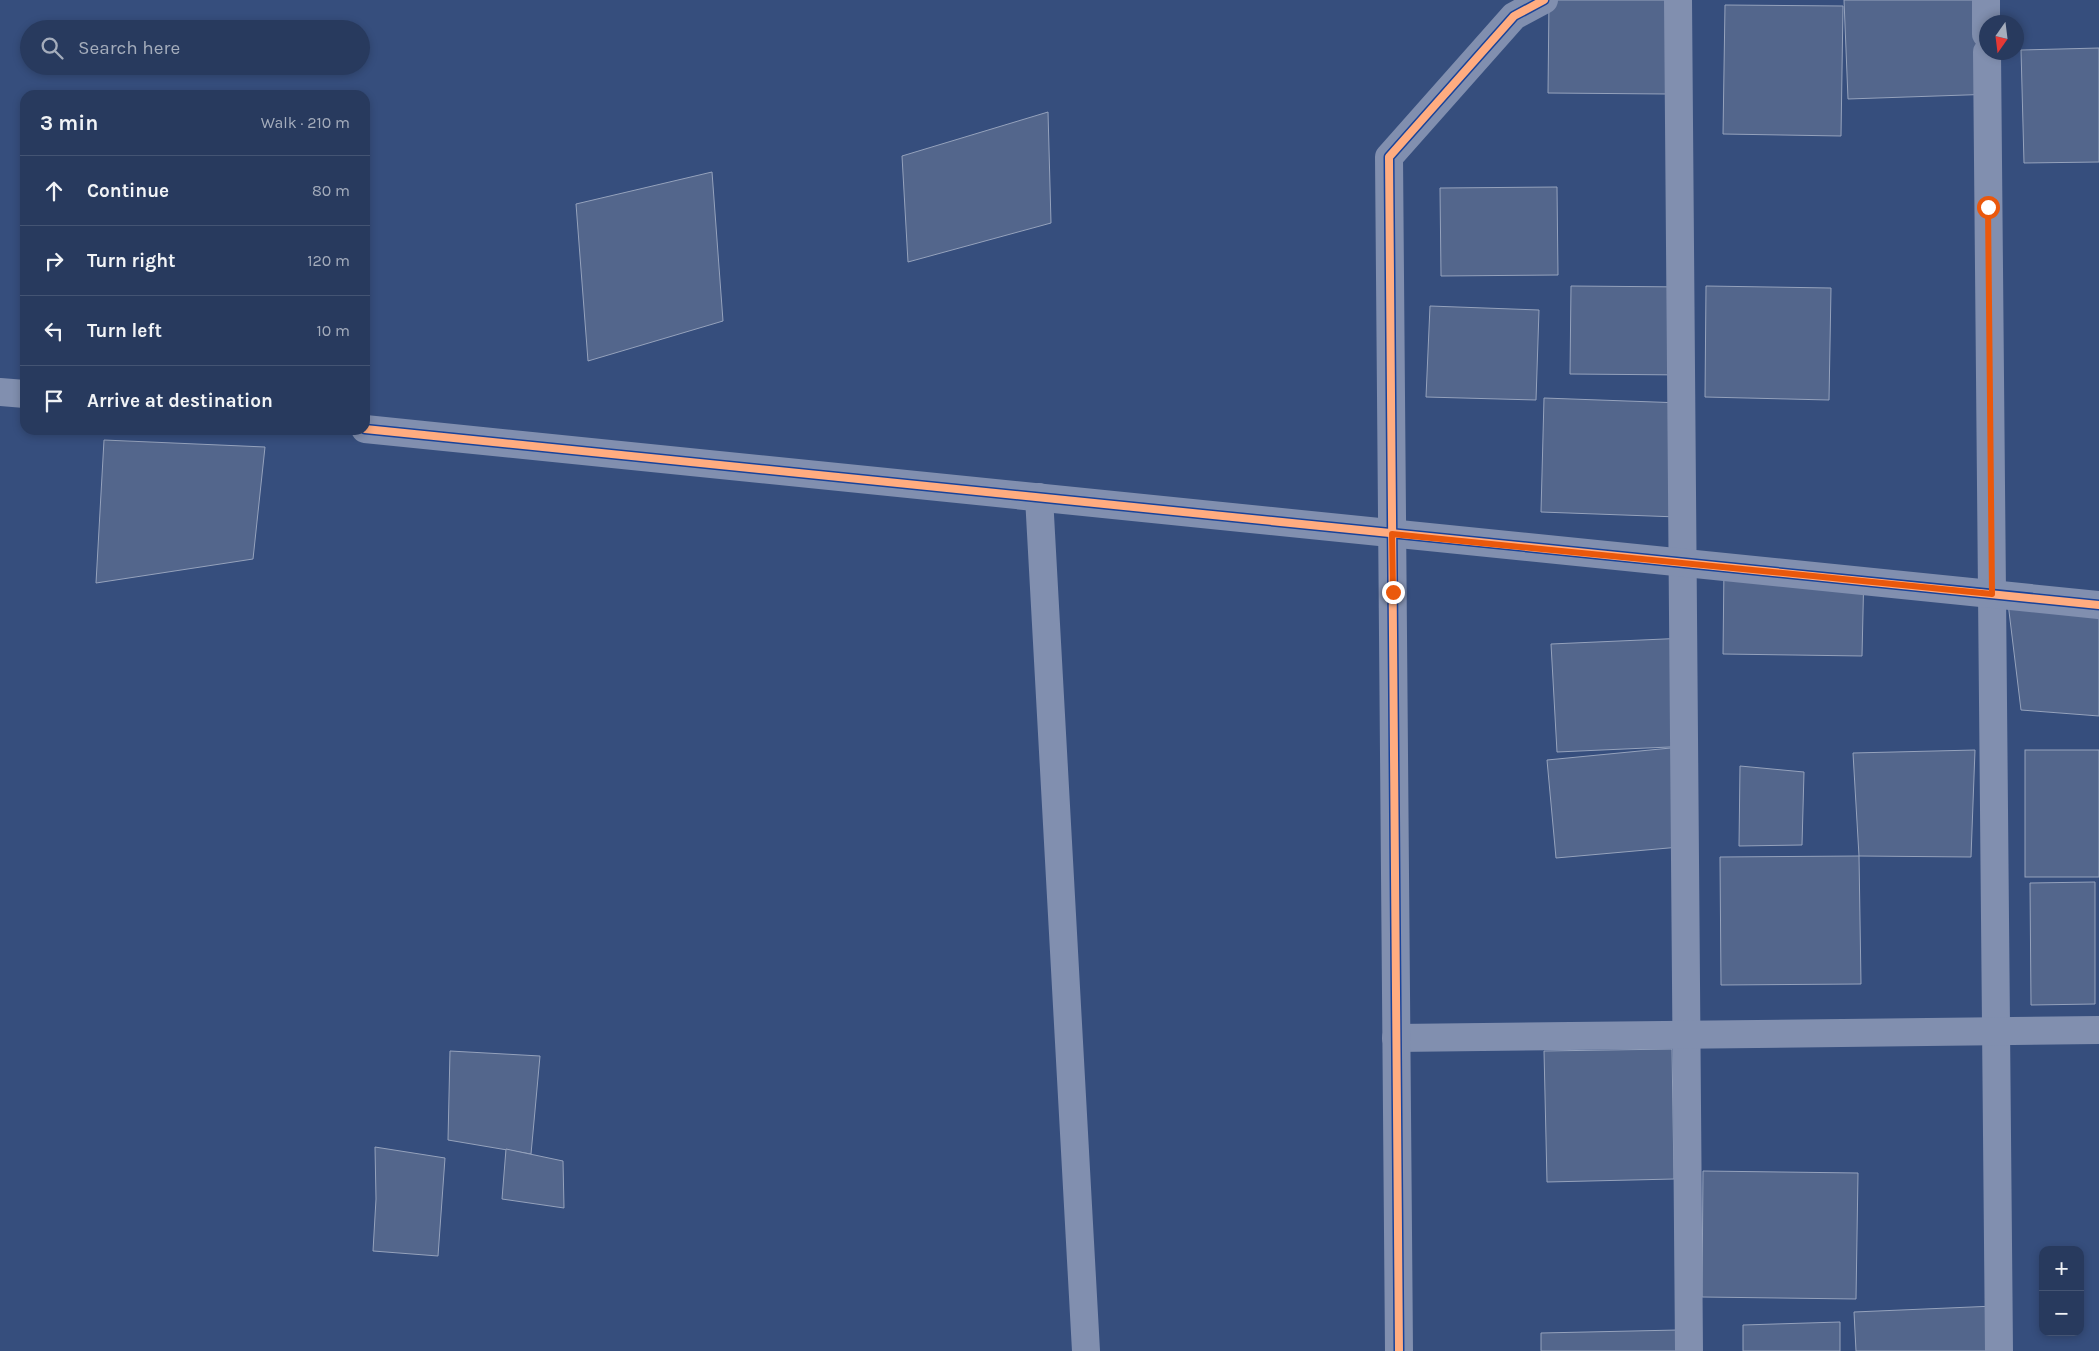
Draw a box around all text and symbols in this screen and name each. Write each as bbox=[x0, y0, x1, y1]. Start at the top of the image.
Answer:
north arrow bbox=[1979, 15, 2024, 60]
search box bbox=[20, 20, 370, 75]
icon: search bbox=[38, 34, 66, 62]
text: Search here bbox=[78, 37, 180, 59]
text: 3 min bbox=[40, 111, 98, 135]
text: Walk · 210 m bbox=[261, 113, 350, 132]
icon: ahead bbox=[40, 177, 68, 205]
text: Continue bbox=[87, 180, 169, 202]
text: 80 m bbox=[312, 181, 350, 200]
route start bbox=[1977, 196, 2000, 219]
icon: right bbox=[40, 247, 68, 275]
text: Turn right bbox=[87, 250, 176, 272]
text: 120 m bbox=[307, 251, 350, 270]
icon: left bbox=[40, 317, 68, 345]
text: Turn left bbox=[87, 320, 162, 342]
text: 10 m bbox=[316, 321, 350, 340]
icon: arrive bbox=[40, 387, 68, 415]
text: Arrive at destination bbox=[87, 390, 273, 412]
route end bbox=[1382, 581, 1405, 604]
map controls bbox=[2039, 1246, 2084, 1336]
button: + bbox=[2039, 1246, 2084, 1291]
button: − bbox=[2039, 1291, 2084, 1336]

